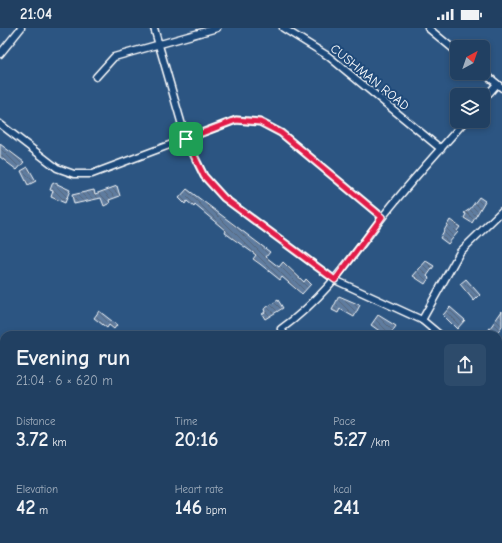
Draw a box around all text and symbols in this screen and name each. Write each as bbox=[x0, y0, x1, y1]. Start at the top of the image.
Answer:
text: 21:04 bbox=[20, 5, 52, 23]
north arrow bbox=[450, 40, 490, 80]
map controls bbox=[450, 40, 490, 128]
street label: CUSHMAN ROAD bbox=[328, 41, 412, 113]
button: layers bbox=[450, 88, 490, 128]
pin bbox=[169, 122, 203, 156]
icon: arrive bbox=[175, 128, 197, 150]
button: share bbox=[444, 344, 486, 386]
text: Evening run bbox=[16, 345, 130, 371]
text: 21:04 · 6 × 620 m bbox=[16, 373, 113, 388]
text: Distance bbox=[16, 415, 55, 428]
text: Time bbox=[175, 415, 198, 428]
text: Pace bbox=[333, 415, 356, 428]
text: 3.72 bbox=[16, 428, 48, 451]
text: 20:16 bbox=[175, 428, 219, 451]
text: 5:27 bbox=[333, 428, 367, 451]
text: km bbox=[48, 436, 67, 449]
text: /km bbox=[367, 436, 390, 449]
text: Elevation bbox=[16, 483, 58, 496]
text: Heart rate bbox=[175, 483, 223, 496]
text: kcal bbox=[333, 483, 352, 496]
text: 42 bbox=[16, 496, 35, 519]
text: 146 bbox=[175, 496, 202, 519]
text: 241 bbox=[333, 496, 360, 519]
text: m bbox=[35, 504, 48, 517]
text: bpm bbox=[202, 504, 227, 517]

